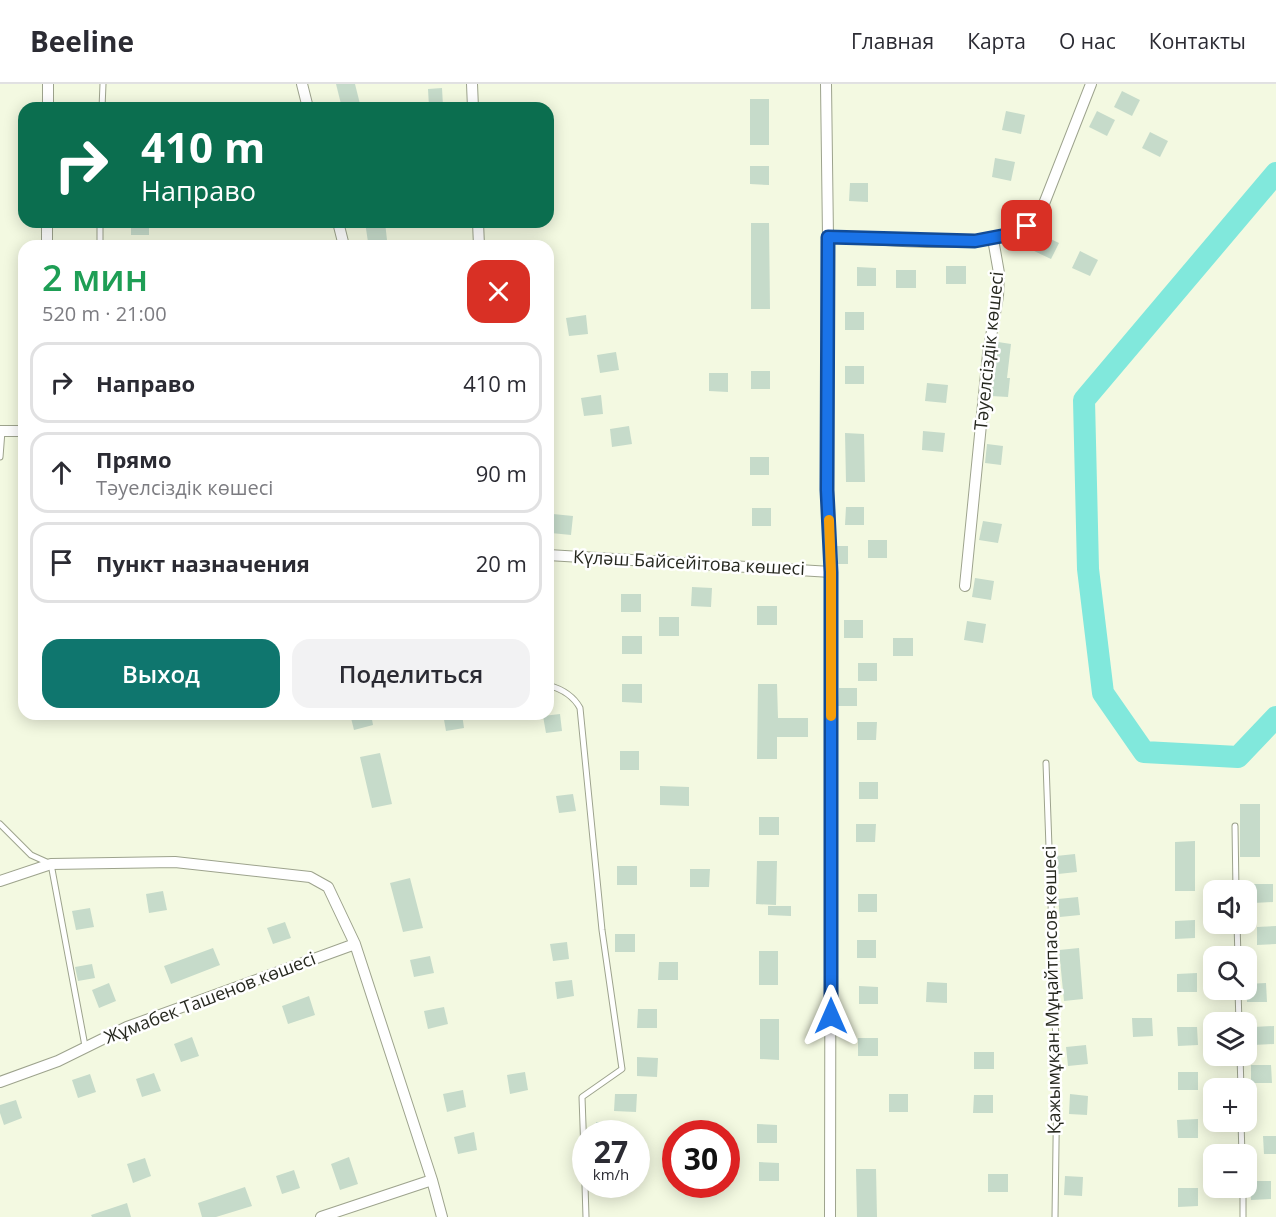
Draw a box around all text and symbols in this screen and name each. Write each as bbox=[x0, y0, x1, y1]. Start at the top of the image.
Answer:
text: Beeline bbox=[30, 22, 134, 60]
text: Главная bbox=[851, 27, 934, 55]
text: Карта bbox=[967, 27, 1026, 55]
text: О нас bbox=[1059, 27, 1116, 55]
text: Контакты bbox=[1149, 27, 1246, 55]
text: 410 m bbox=[141, 118, 265, 175]
icon: right bbox=[42, 126, 120, 204]
text: Направо bbox=[141, 172, 256, 209]
pin bbox=[1001, 200, 1052, 251]
icon: arrive bbox=[1010, 209, 1043, 242]
text: 2 мин bbox=[42, 253, 148, 302]
button: close bbox=[467, 260, 530, 323]
street label: Тәуелсіздік көшесі bbox=[968, 270, 1008, 432]
text: 520 m · 21:00 bbox=[42, 300, 167, 327]
icon: right bbox=[45, 366, 78, 399]
text: Направо bbox=[96, 368, 195, 398]
text: 410 m bbox=[463, 368, 527, 398]
text: Прямо bbox=[96, 444, 172, 474]
icon: ahead bbox=[45, 456, 78, 489]
text: 90 m bbox=[476, 458, 527, 488]
text: Тәуелсіздік көшесі bbox=[96, 474, 273, 501]
street label: Күләш Байсейітова көшесі bbox=[573, 544, 806, 580]
icon: arrive bbox=[45, 546, 78, 579]
text: Пункт назначения bbox=[96, 548, 310, 578]
text: 20 m bbox=[476, 548, 527, 578]
button: Выход bbox=[42, 639, 280, 708]
button: Поделиться bbox=[292, 639, 530, 708]
street label: Қажымұқан Мұңайтпасов көшесі bbox=[1036, 845, 1066, 1135]
map controls bbox=[1203, 880, 1257, 1198]
button: sound bbox=[1203, 880, 1257, 934]
street label: Жұмабек Ташенов көшесі bbox=[100, 946, 319, 1049]
button: search bbox=[1203, 946, 1257, 1000]
position arrow bbox=[799, 984, 863, 1048]
button: layers bbox=[1203, 1012, 1257, 1066]
button: + bbox=[1203, 1078, 1257, 1132]
speed limit sign: 30 bbox=[662, 1120, 740, 1198]
text: 27 bbox=[594, 1131, 628, 1172]
button: − bbox=[1203, 1144, 1257, 1198]
text: km/h bbox=[593, 1164, 629, 1184]

